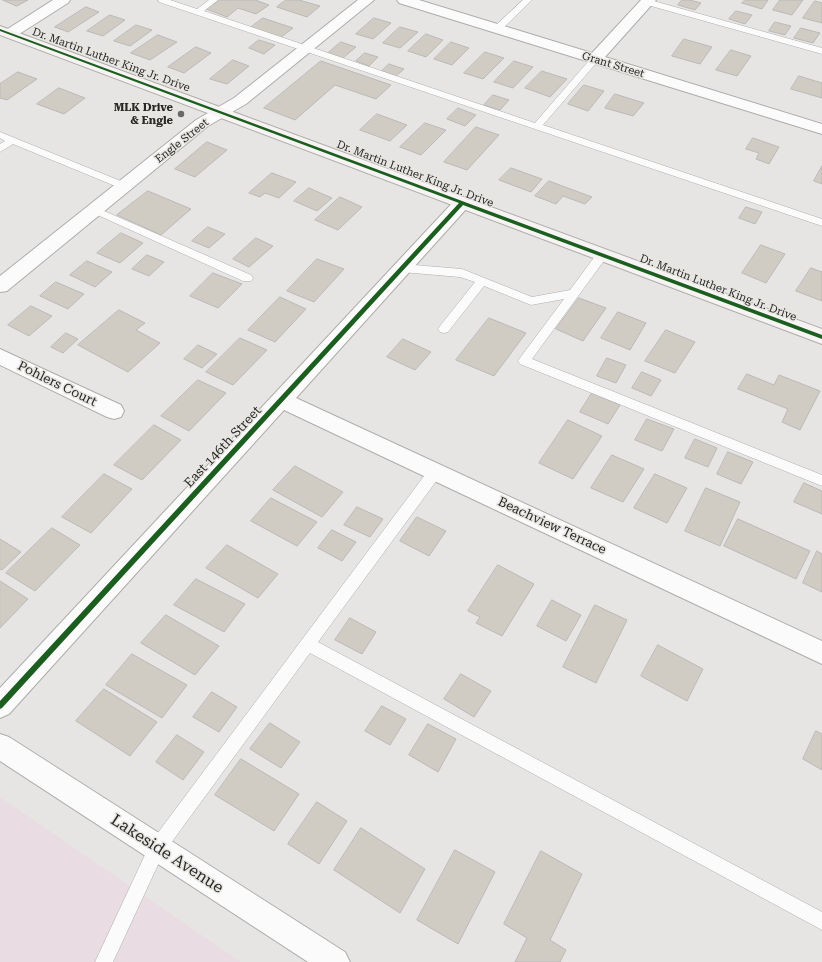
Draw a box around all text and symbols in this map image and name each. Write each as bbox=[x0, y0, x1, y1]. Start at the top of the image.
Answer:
street label: Dr. Martin Luther King Jr. Drive bbox=[30, 25, 192, 95]
street label: Grant Street bbox=[580, 49, 646, 81]
place label: MLK Drive & Engle bbox=[114, 101, 173, 127]
marker: MLK Drive & Engle bbox=[176, 109, 186, 119]
street label: Engle Street bbox=[153, 116, 211, 166]
street label: Dr. Martin Luther King Jr. Drive bbox=[335, 138, 495, 210]
street label: Dr. Martin Luther King Jr. Drive bbox=[638, 252, 798, 324]
street label: Pohlers Court bbox=[15, 358, 99, 410]
street label: East 146th Street bbox=[181, 403, 265, 491]
street label: Beachview Terrace bbox=[495, 494, 609, 558]
street label: Lakeside Avenue bbox=[107, 810, 227, 898]

